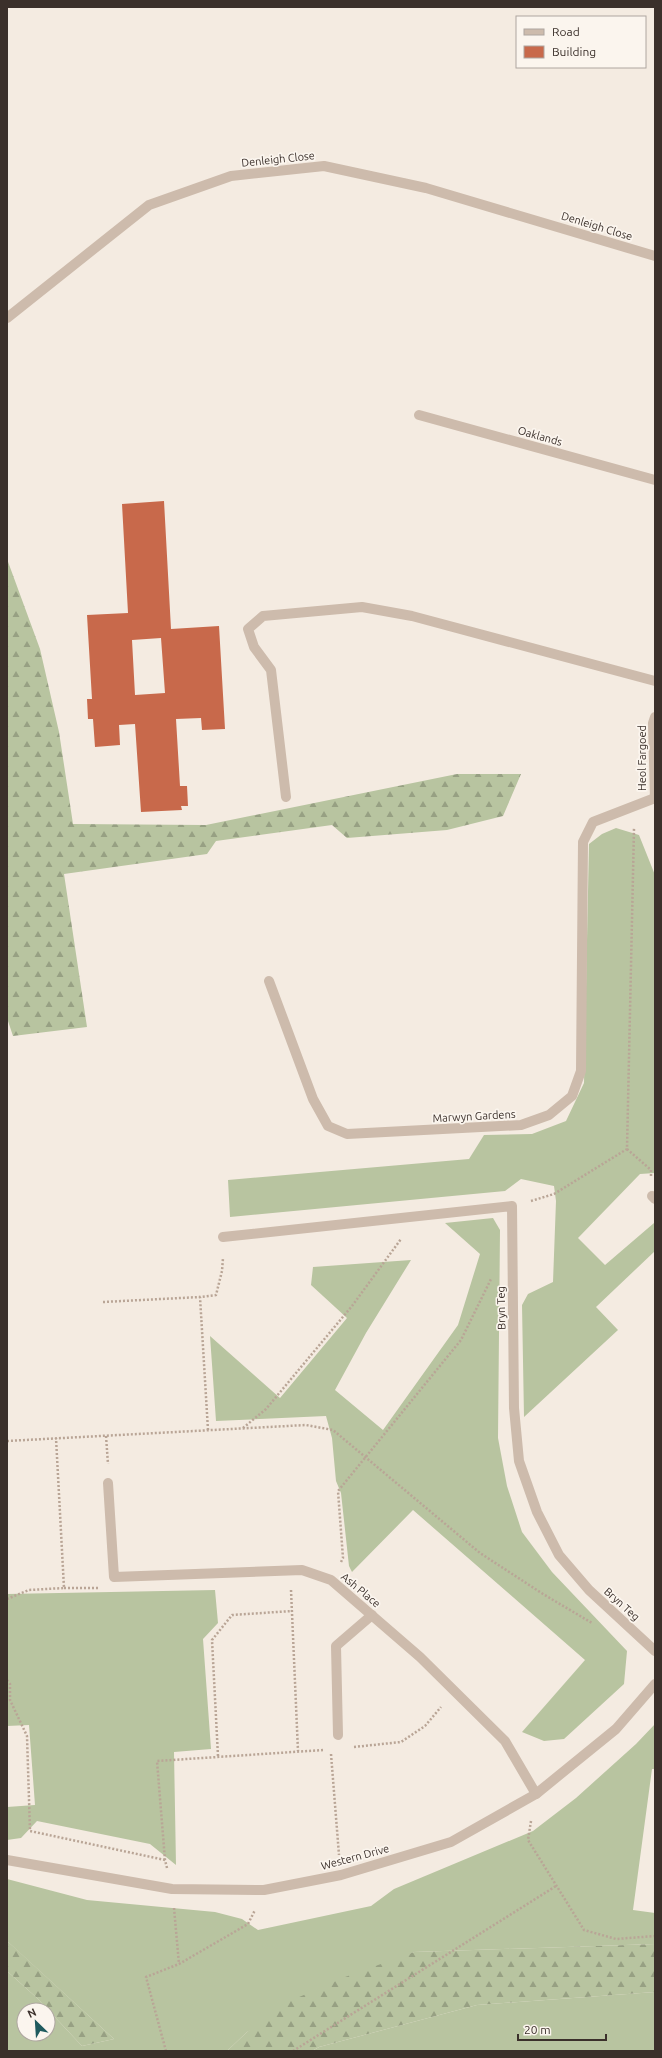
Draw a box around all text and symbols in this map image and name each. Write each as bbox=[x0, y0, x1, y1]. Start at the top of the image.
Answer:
legend bbox=[516, 16, 646, 68]
text: Road bbox=[552, 25, 580, 38]
text: Building bbox=[552, 45, 596, 58]
street label: Denleigh Close bbox=[241, 149, 315, 169]
street label: Denleigh Close bbox=[560, 209, 634, 243]
street label: Oaklands bbox=[516, 424, 564, 448]
street label: Heol Fargoed bbox=[636, 725, 648, 791]
street label: Marwyn Gardens bbox=[432, 1108, 516, 1124]
street label: Bryn Teg bbox=[495, 1286, 507, 1330]
street label: Ash Place bbox=[339, 1570, 383, 1610]
street label: Bryn Teg bbox=[602, 1585, 642, 1623]
street label: Western Drive bbox=[320, 1842, 390, 1872]
north arrow bbox=[16, 2002, 56, 2042]
text: N bbox=[26, 2006, 38, 2020]
scale bar bbox=[518, 2016, 606, 2042]
text: 20 m bbox=[524, 2023, 551, 2036]

